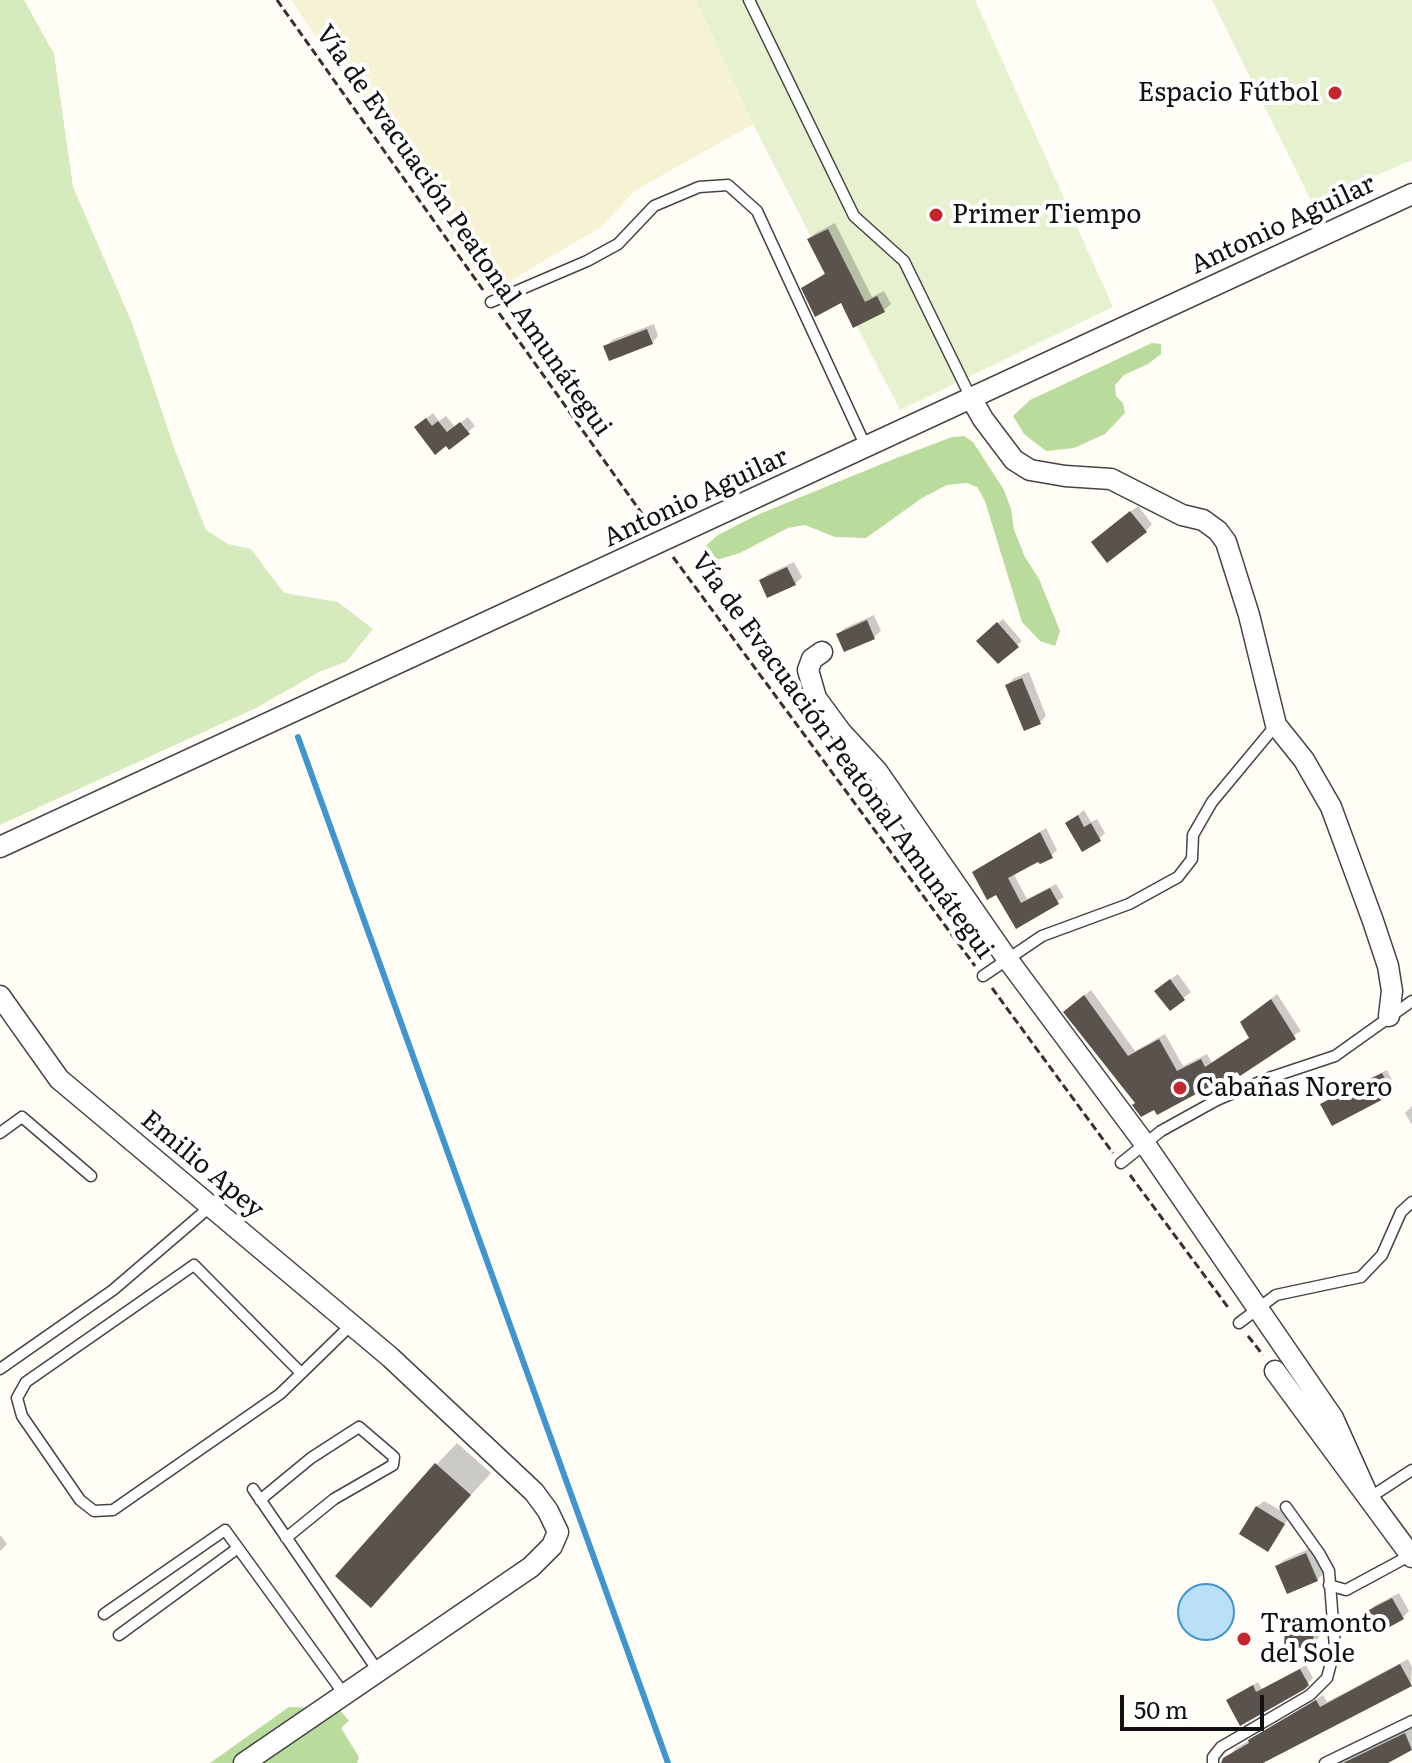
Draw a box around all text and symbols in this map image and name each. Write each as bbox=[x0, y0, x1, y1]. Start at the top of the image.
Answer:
street label: Vía de Evacuación Peatonal Amunátegui bbox=[308, 19, 618, 443]
place label: Espacio Fútbol bbox=[1138, 77, 1319, 109]
marker: Espacio Fútbol bbox=[1326, 84, 1344, 102]
street label: Antonio Aguilar bbox=[1186, 169, 1380, 281]
place label: Primer Tiempo bbox=[952, 199, 1141, 231]
marker: Primer Tiempo bbox=[927, 206, 945, 224]
street label: Antonio Aguilar bbox=[599, 442, 793, 554]
street label: Vía de Evacuación Peatonal Amunátegui bbox=[684, 547, 1000, 965]
place label: Cabañas Norero bbox=[1196, 1072, 1393, 1104]
marker: Cabañas Norero bbox=[1171, 1079, 1189, 1097]
street label: Emilio Apey bbox=[134, 1105, 270, 1225]
place label: Tramonto del Sole bbox=[1260, 1608, 1387, 1670]
marker: Tramonto del Sole bbox=[1235, 1630, 1253, 1648]
scale bar bbox=[1124, 1679, 1268, 1729]
text: 50 m bbox=[1134, 1691, 1188, 1726]

